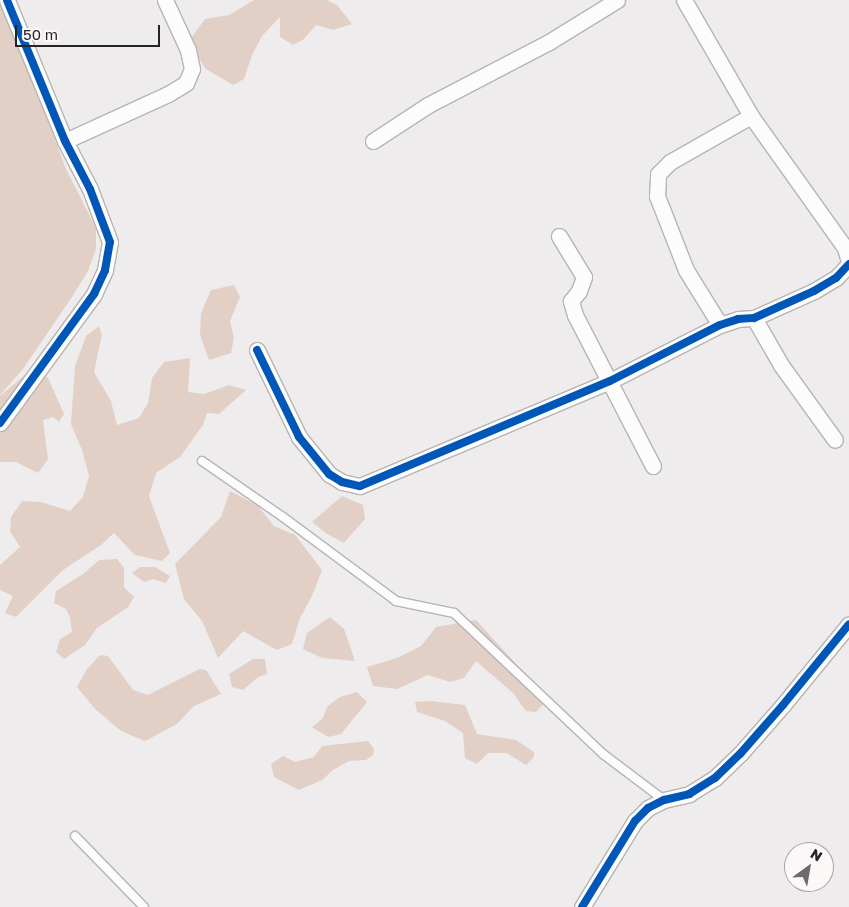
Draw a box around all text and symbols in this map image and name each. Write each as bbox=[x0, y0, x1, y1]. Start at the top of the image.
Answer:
scale bar bbox=[18, 15, 162, 47]
text: 50 m bbox=[23, 25, 58, 43]
north arrow bbox=[784, 842, 834, 892]
text: N bbox=[808, 845, 826, 865]

